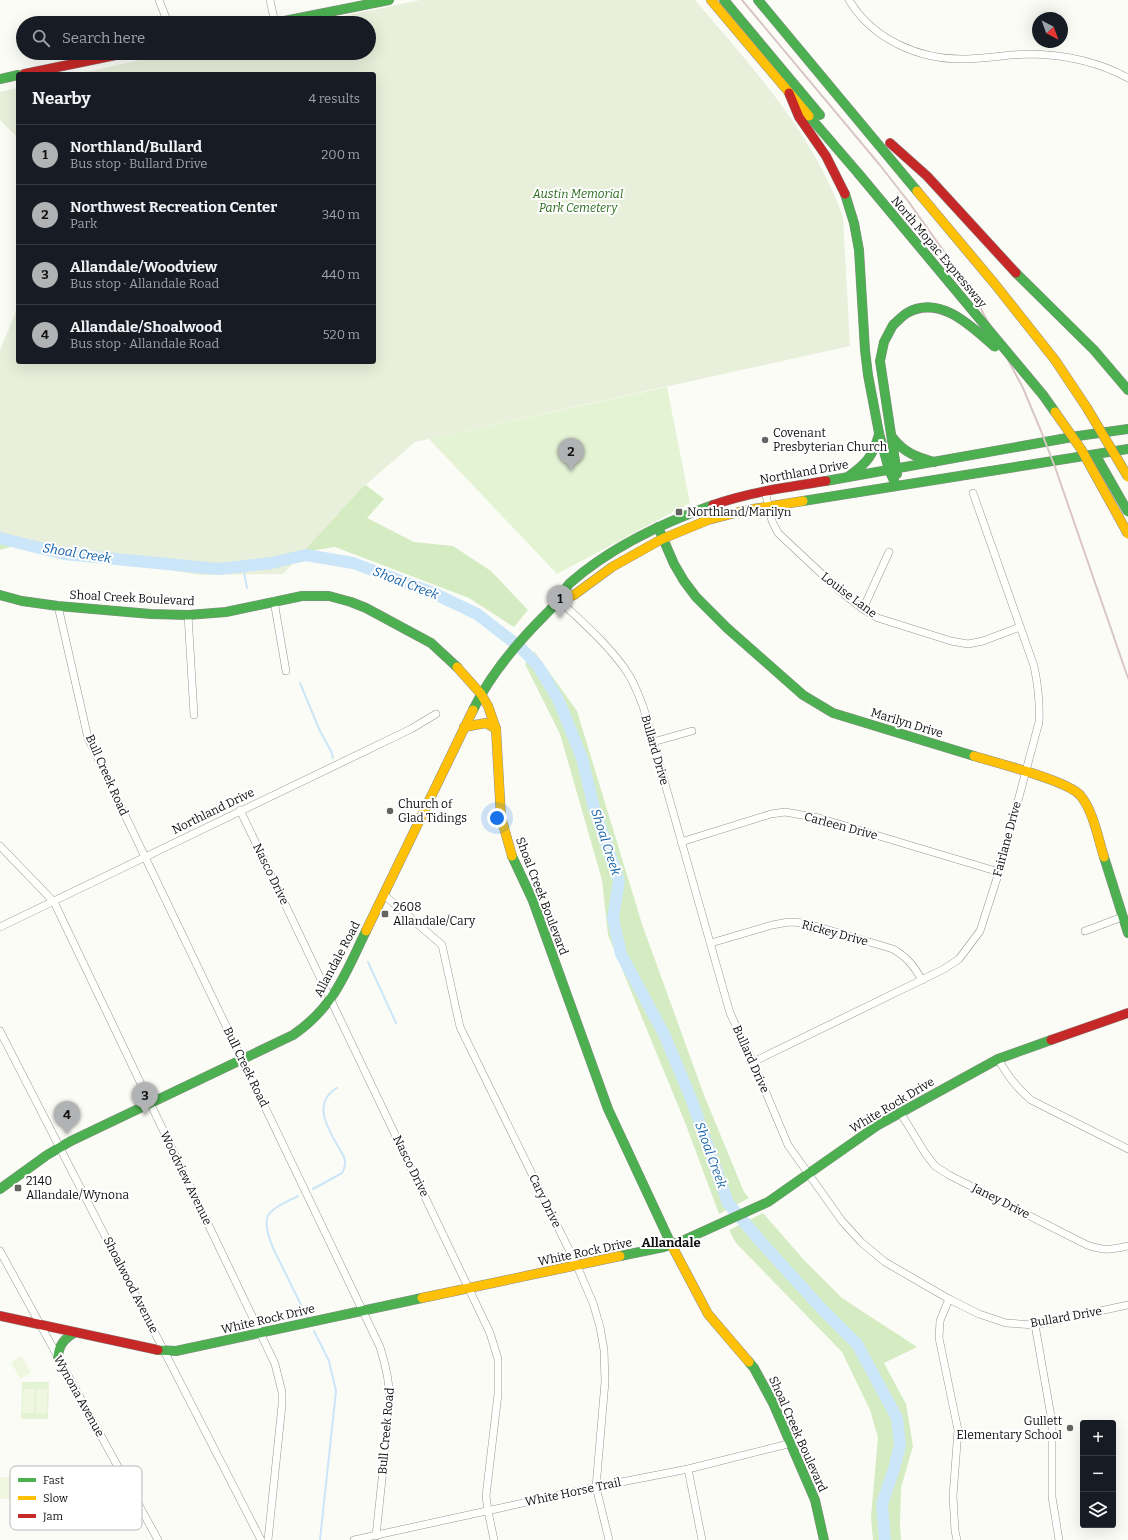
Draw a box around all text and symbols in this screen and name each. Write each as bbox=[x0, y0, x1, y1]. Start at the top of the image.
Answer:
north arrow bbox=[1032, 12, 1068, 48]
search box bbox=[16, 16, 376, 60]
icon: search bbox=[30, 27, 52, 49]
text: Search here bbox=[62, 29, 145, 47]
text: Nearby bbox=[32, 88, 91, 109]
text: 4 results bbox=[308, 91, 360, 106]
text: Northland/Bullard bbox=[70, 138, 202, 156]
text: 1 bbox=[42, 147, 48, 162]
text: 200 m bbox=[321, 147, 360, 162]
text: Bus stop · Bullard Drive bbox=[70, 156, 207, 171]
park label: Austin Memorial Park Cemetery bbox=[532, 187, 623, 215]
street label: North Mopac Expressway bbox=[888, 194, 990, 311]
text: Northwest Recreation Center bbox=[70, 198, 277, 216]
text: 2 bbox=[41, 207, 49, 222]
text: 340 m bbox=[322, 207, 360, 222]
text: Park bbox=[70, 216, 97, 231]
text: Allandale/Woodview bbox=[70, 258, 217, 276]
text: 3 bbox=[41, 267, 49, 282]
text: 440 m bbox=[321, 267, 360, 282]
text: Bus stop · Allandale Road bbox=[70, 276, 219, 291]
text: Allandale/Shoalwood bbox=[70, 318, 222, 336]
text: 4 bbox=[41, 327, 49, 342]
text: 520 m bbox=[323, 327, 360, 342]
text: Bus stop · Allandale Road bbox=[70, 336, 219, 351]
place label: Covenant Presbyterian Church bbox=[773, 426, 888, 454]
marker: Covenant Presbyterian Church bbox=[760, 435, 770, 445]
pin: 2 bbox=[558, 438, 584, 471]
street label: Northland Drive bbox=[759, 457, 849, 487]
place label: Northland/Marilyn bbox=[687, 505, 792, 519]
marker: Northland/Marilyn bbox=[674, 507, 684, 517]
water label: Shoal Creek bbox=[42, 540, 113, 566]
water label: Shoal Creek bbox=[371, 564, 442, 603]
street label: Louise Lane bbox=[818, 569, 880, 621]
pin: 1 bbox=[547, 585, 573, 618]
street label: Shoal Creek Boulevard bbox=[69, 588, 195, 608]
street label: Marilyn Drive bbox=[869, 705, 945, 741]
street label: Bullard Drive bbox=[638, 713, 672, 787]
street label: Bull Creek Road bbox=[83, 732, 131, 818]
street label: Northland Drive bbox=[170, 785, 256, 837]
place label: Church of Glad Tidings bbox=[398, 797, 467, 825]
street label: Fairlane Drive bbox=[990, 800, 1024, 878]
marker: Church of Glad Tidings bbox=[385, 806, 395, 816]
water label: Shoal Creek bbox=[588, 807, 624, 878]
your location bbox=[487, 808, 507, 828]
street label: Carleen Drive bbox=[803, 809, 879, 843]
street label: Shoal Creek Boulevard bbox=[513, 835, 571, 957]
street label: Nasco Drive bbox=[250, 841, 292, 907]
place label: 2608 Allandale/Cary bbox=[393, 900, 476, 928]
marker: 2608 Allandale/Cary bbox=[380, 909, 390, 919]
street label: Rickey Drive bbox=[800, 917, 870, 949]
street label: Allandale Road bbox=[311, 919, 363, 999]
street label: Bullard Drive bbox=[730, 1023, 772, 1095]
street label: Bull Creek Road bbox=[221, 1025, 271, 1109]
street label: White Rock Drive bbox=[847, 1074, 937, 1136]
pin: 3 bbox=[132, 1082, 158, 1115]
pin: 4 bbox=[54, 1101, 80, 1134]
water label: Shoal Creek bbox=[692, 1120, 730, 1191]
street label: Woodview Avenue bbox=[157, 1129, 215, 1227]
street label: Nasco Drive bbox=[390, 1133, 432, 1199]
street label: Cary Drive bbox=[526, 1172, 564, 1230]
place label: 2140 Allandale/Wynona bbox=[26, 1174, 130, 1202]
street label: Janey Drive bbox=[969, 1180, 1032, 1221]
marker: 2140 Allandale/Wynona bbox=[13, 1183, 23, 1193]
street label: Shoalwood Avenue bbox=[101, 1234, 161, 1336]
street label: White Rock Drive bbox=[537, 1235, 633, 1269]
district label: Allandale bbox=[641, 1235, 701, 1250]
street label: White Rock Drive bbox=[220, 1301, 316, 1337]
street label: Bullard Drive bbox=[1029, 1304, 1103, 1330]
street label: Wynona Avenue bbox=[51, 1353, 107, 1439]
street label: Shoal Creek Boulevard bbox=[766, 1374, 830, 1494]
street label: Bull Creek Road bbox=[375, 1387, 397, 1475]
place label: Gullett Elementary School bbox=[956, 1414, 1063, 1442]
map controls bbox=[1080, 1420, 1116, 1528]
button: + bbox=[1080, 1420, 1116, 1456]
marker: Gullett Elementary School bbox=[1065, 1423, 1075, 1433]
button: − bbox=[1080, 1456, 1116, 1492]
legend bbox=[10, 1466, 142, 1530]
text: Fast bbox=[43, 1474, 64, 1487]
street label: White Horse Trail bbox=[524, 1475, 623, 1509]
text: Slow bbox=[43, 1492, 68, 1505]
button: layers bbox=[1080, 1492, 1116, 1528]
text: Jam bbox=[42, 1510, 63, 1523]

